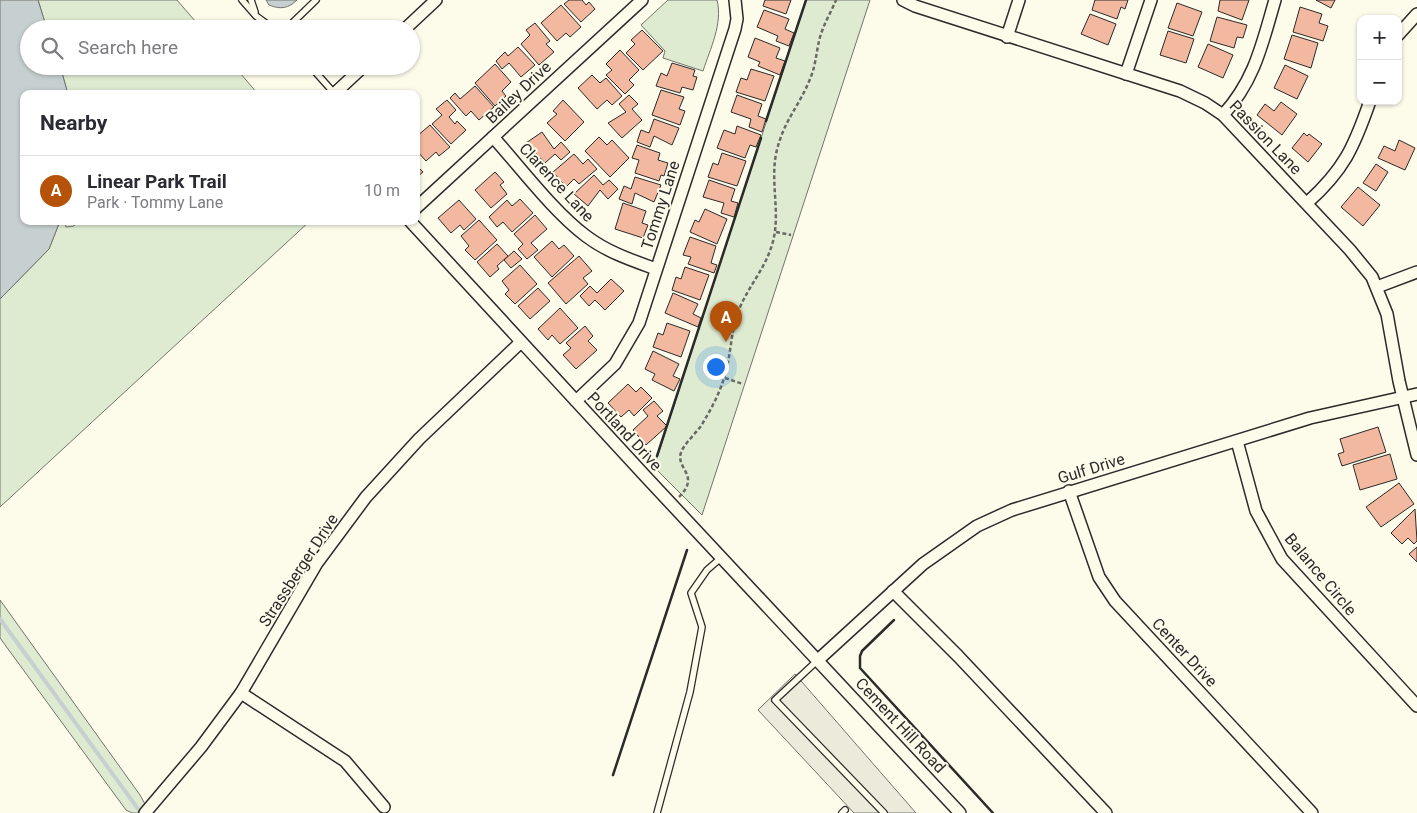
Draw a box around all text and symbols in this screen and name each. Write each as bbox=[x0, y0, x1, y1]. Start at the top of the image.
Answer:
map controls bbox=[1357, 15, 1402, 105]
button: + bbox=[1357, 15, 1402, 60]
search box bbox=[20, 20, 420, 75]
icon: search bbox=[38, 34, 66, 62]
text: Search here bbox=[78, 36, 178, 59]
street label: Bailey Drive bbox=[482, 57, 555, 127]
button: − bbox=[1357, 60, 1402, 105]
street label: Passion Lane bbox=[1226, 96, 1306, 178]
text: Nearby bbox=[40, 111, 107, 135]
street label: Clarence Lane bbox=[515, 139, 598, 226]
street label: Tommy Lane bbox=[637, 158, 684, 252]
text: Linear Park Trail bbox=[87, 170, 227, 193]
text: A bbox=[51, 181, 61, 200]
text: 10 m bbox=[364, 181, 400, 200]
text: Park · Tommy Lane bbox=[87, 193, 223, 212]
pin: A bbox=[710, 301, 742, 342]
your location bbox=[703, 354, 729, 380]
street label: Portland Drive bbox=[583, 388, 666, 475]
street label: Gulf Drive bbox=[1055, 449, 1127, 488]
street label: Strassberger Drive bbox=[255, 510, 342, 630]
street label: Balance Circle bbox=[1281, 529, 1360, 619]
street label: Center Drive bbox=[1148, 614, 1221, 691]
street label: Cement Hill Road bbox=[852, 674, 950, 777]

